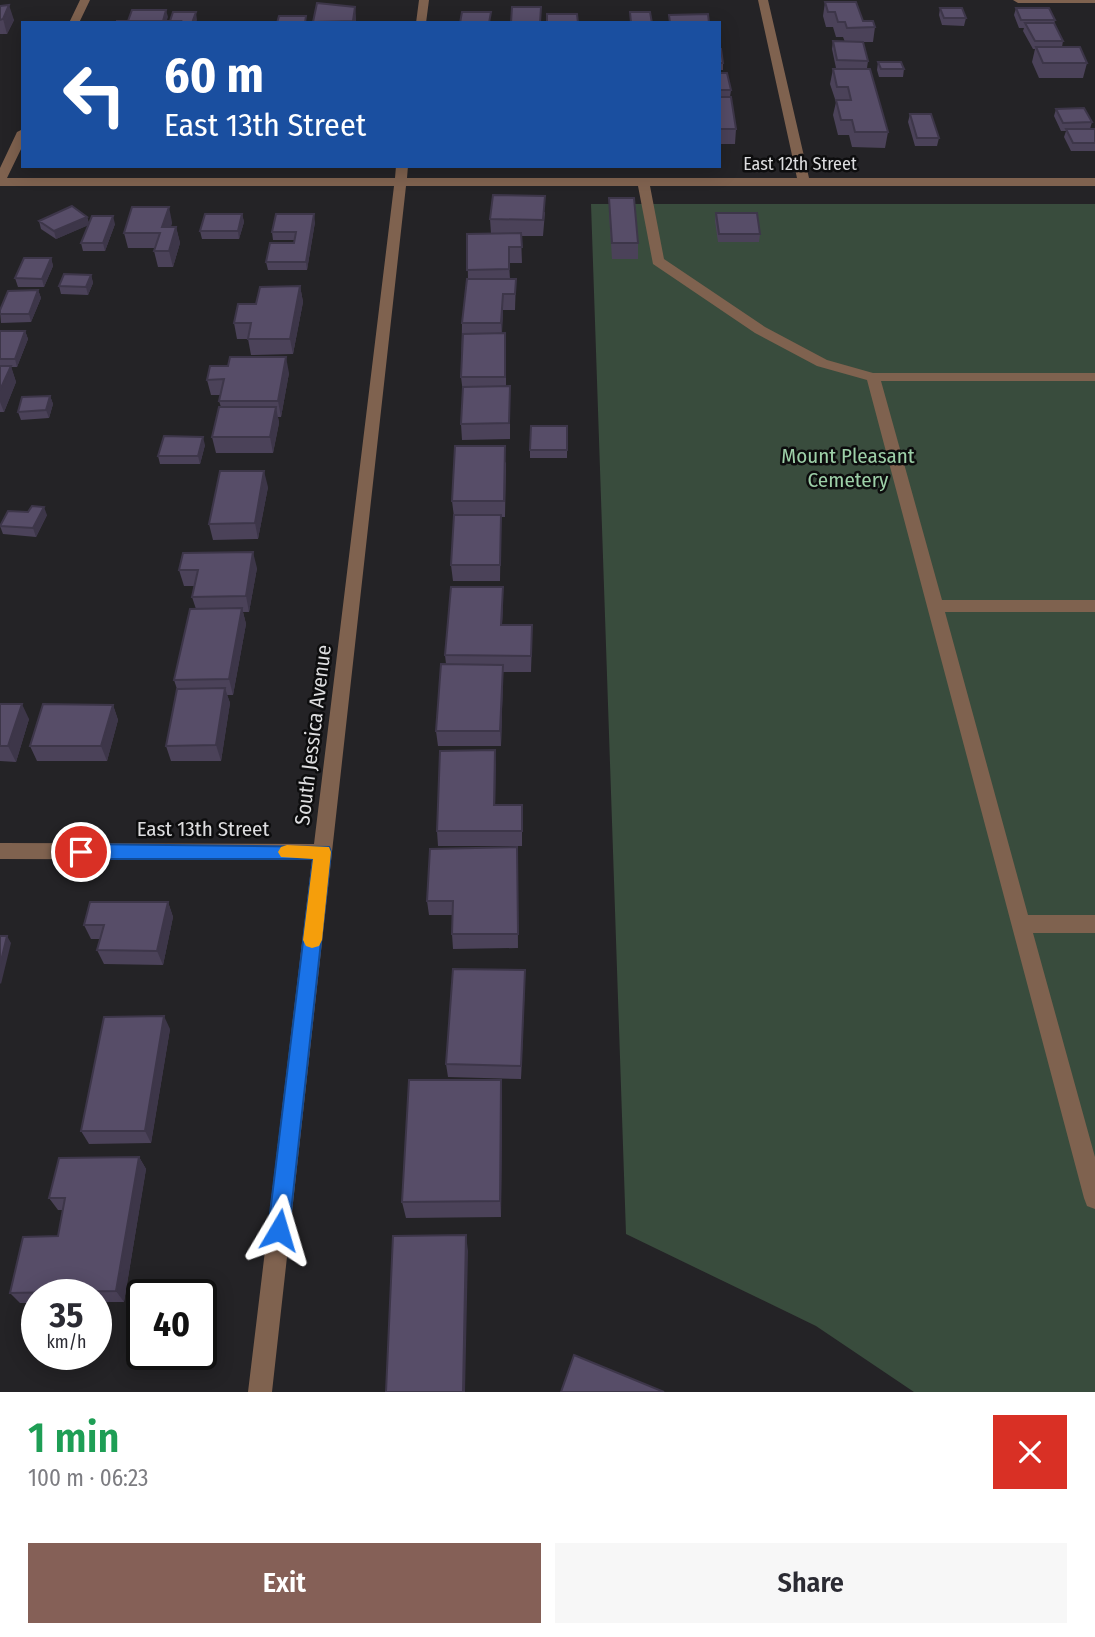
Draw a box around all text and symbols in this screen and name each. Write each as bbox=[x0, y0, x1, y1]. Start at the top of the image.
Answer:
text: 60 m bbox=[164, 46, 264, 105]
icon: left bbox=[49, 49, 140, 140]
text: East 13th Street bbox=[164, 106, 366, 144]
street label: East 12th Street bbox=[743, 153, 857, 175]
park label: Mount Pleasant Cemetery bbox=[781, 443, 915, 493]
street label: South Jessica Avenue bbox=[289, 643, 337, 827]
street label: East 13th Street bbox=[137, 816, 269, 842]
pin bbox=[51, 822, 111, 882]
icon: arrive bbox=[62, 833, 100, 871]
position arrow bbox=[242, 1193, 316, 1267]
speed limit sign: 40 bbox=[126, 1279, 217, 1370]
text: 35 bbox=[50, 1294, 83, 1336]
text: km/h bbox=[46, 1331, 87, 1353]
text: 1 min bbox=[28, 1413, 119, 1463]
button: close bbox=[993, 1415, 1067, 1489]
text: 100 m · 06:23 bbox=[28, 1464, 148, 1492]
button: Exit bbox=[28, 1543, 541, 1623]
button: Share bbox=[555, 1543, 1067, 1623]

